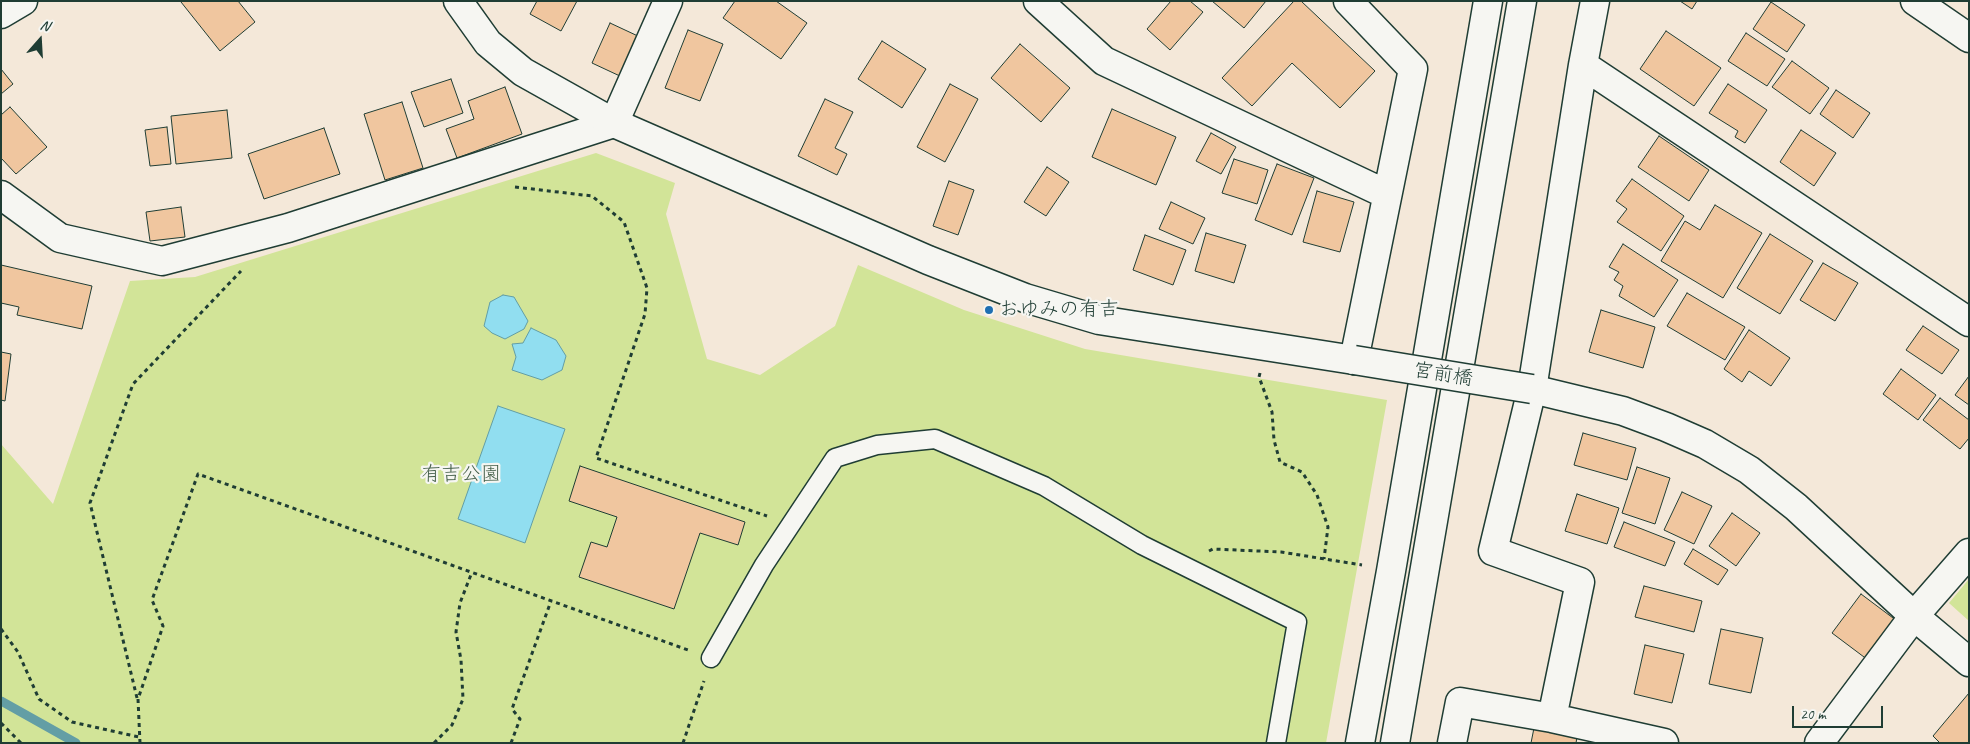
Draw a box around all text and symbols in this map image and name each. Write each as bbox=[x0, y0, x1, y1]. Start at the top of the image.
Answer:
north arrow bbox=[15, 15, 65, 65]
text: N bbox=[38, 16, 52, 35]
place label: おゆみの有吉 bbox=[999, 298, 1119, 322]
marker: おゆみの有吉 bbox=[983, 304, 995, 316]
street label: 宮前橋 bbox=[1411, 358, 1475, 392]
park label: 有吉公園 bbox=[421, 463, 501, 487]
scale bar bbox=[1795, 696, 1886, 728]
text: 20 m bbox=[1800, 705, 1826, 724]

